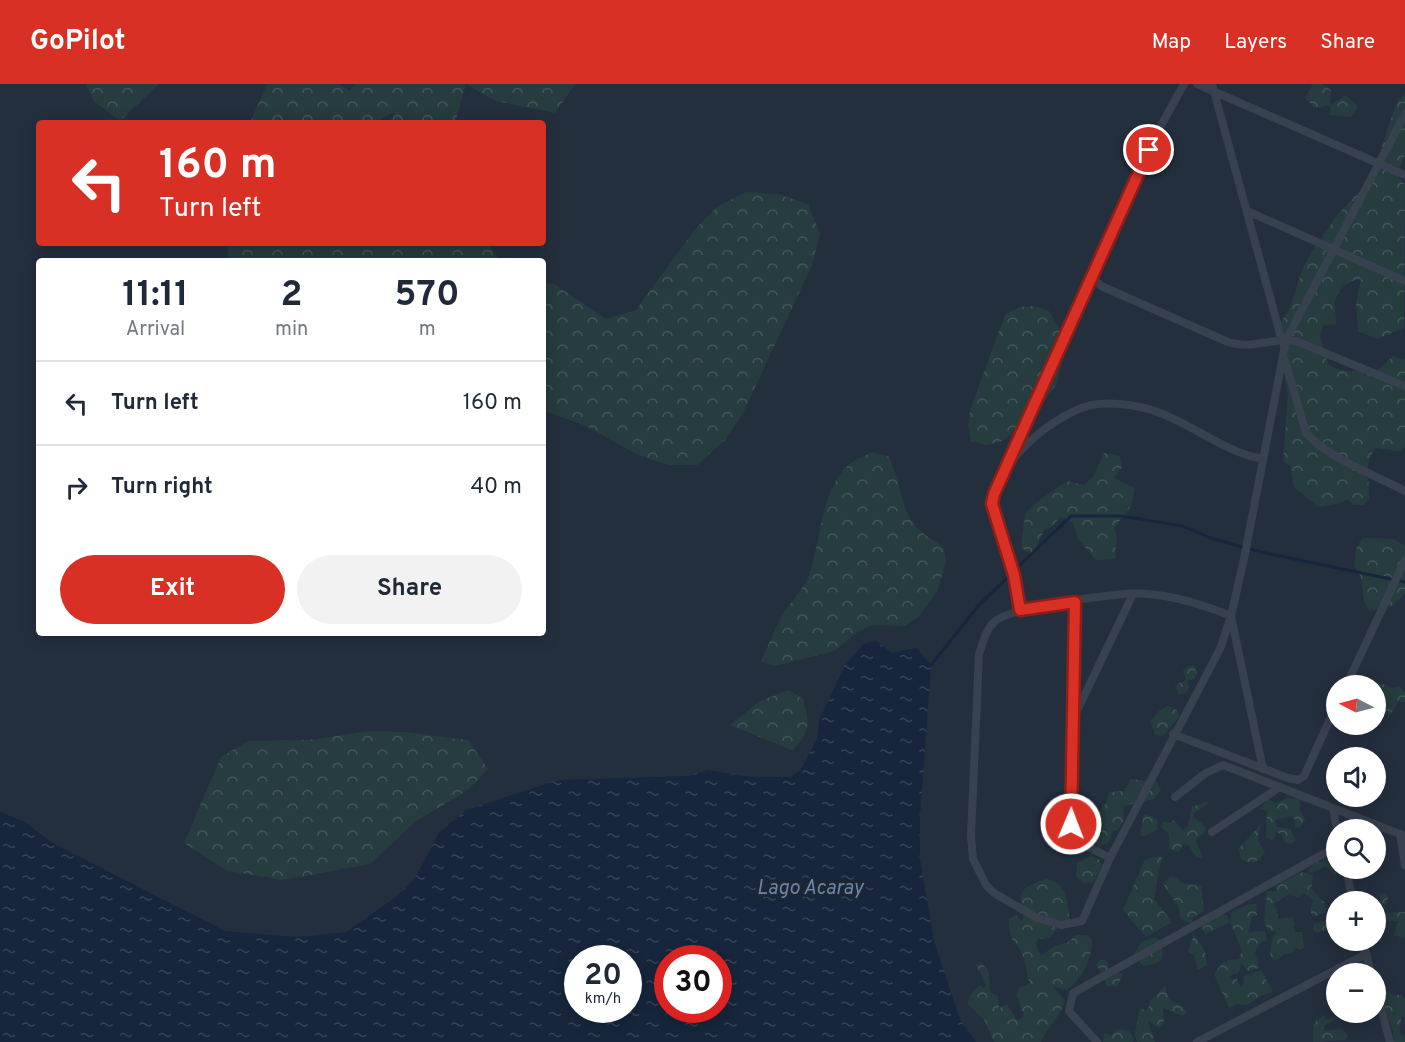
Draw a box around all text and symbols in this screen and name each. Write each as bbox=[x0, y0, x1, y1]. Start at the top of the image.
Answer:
text: GoPilot bbox=[30, 24, 125, 60]
text: Map bbox=[1152, 29, 1191, 56]
text: Layers bbox=[1224, 29, 1287, 56]
text: Share bbox=[1320, 29, 1375, 56]
pin bbox=[1123, 124, 1174, 175]
icon: arrive bbox=[1132, 133, 1165, 166]
text: 160 m bbox=[159, 140, 277, 193]
icon: left bbox=[60, 144, 138, 222]
text: Turn left bbox=[159, 192, 261, 226]
text: 11:11 bbox=[122, 273, 189, 319]
text: 2 bbox=[281, 273, 303, 319]
text: 570 bbox=[395, 273, 460, 319]
text: Arrival bbox=[126, 317, 185, 343]
text: min bbox=[275, 317, 308, 343]
text: m bbox=[419, 317, 436, 343]
icon: left bbox=[60, 387, 93, 420]
text: Turn left bbox=[111, 390, 199, 417]
text: 160 m bbox=[463, 390, 522, 417]
icon: right bbox=[60, 471, 93, 504]
text: Turn right bbox=[111, 474, 213, 501]
text: 40 m bbox=[470, 474, 522, 501]
button: Exit bbox=[60, 555, 285, 624]
button: Share bbox=[297, 555, 522, 624]
north arrow bbox=[1326, 675, 1386, 735]
map controls bbox=[1326, 675, 1386, 1023]
button: sound bbox=[1326, 747, 1386, 807]
position arrow bbox=[1039, 792, 1103, 856]
button: search bbox=[1326, 819, 1386, 879]
water label: Lago Acaray bbox=[757, 876, 865, 902]
button: + bbox=[1326, 891, 1386, 951]
speed limit sign: 30 bbox=[654, 945, 732, 1023]
text: 20 bbox=[584, 958, 622, 995]
button: − bbox=[1326, 963, 1386, 1023]
text: km/h bbox=[585, 990, 621, 1009]

